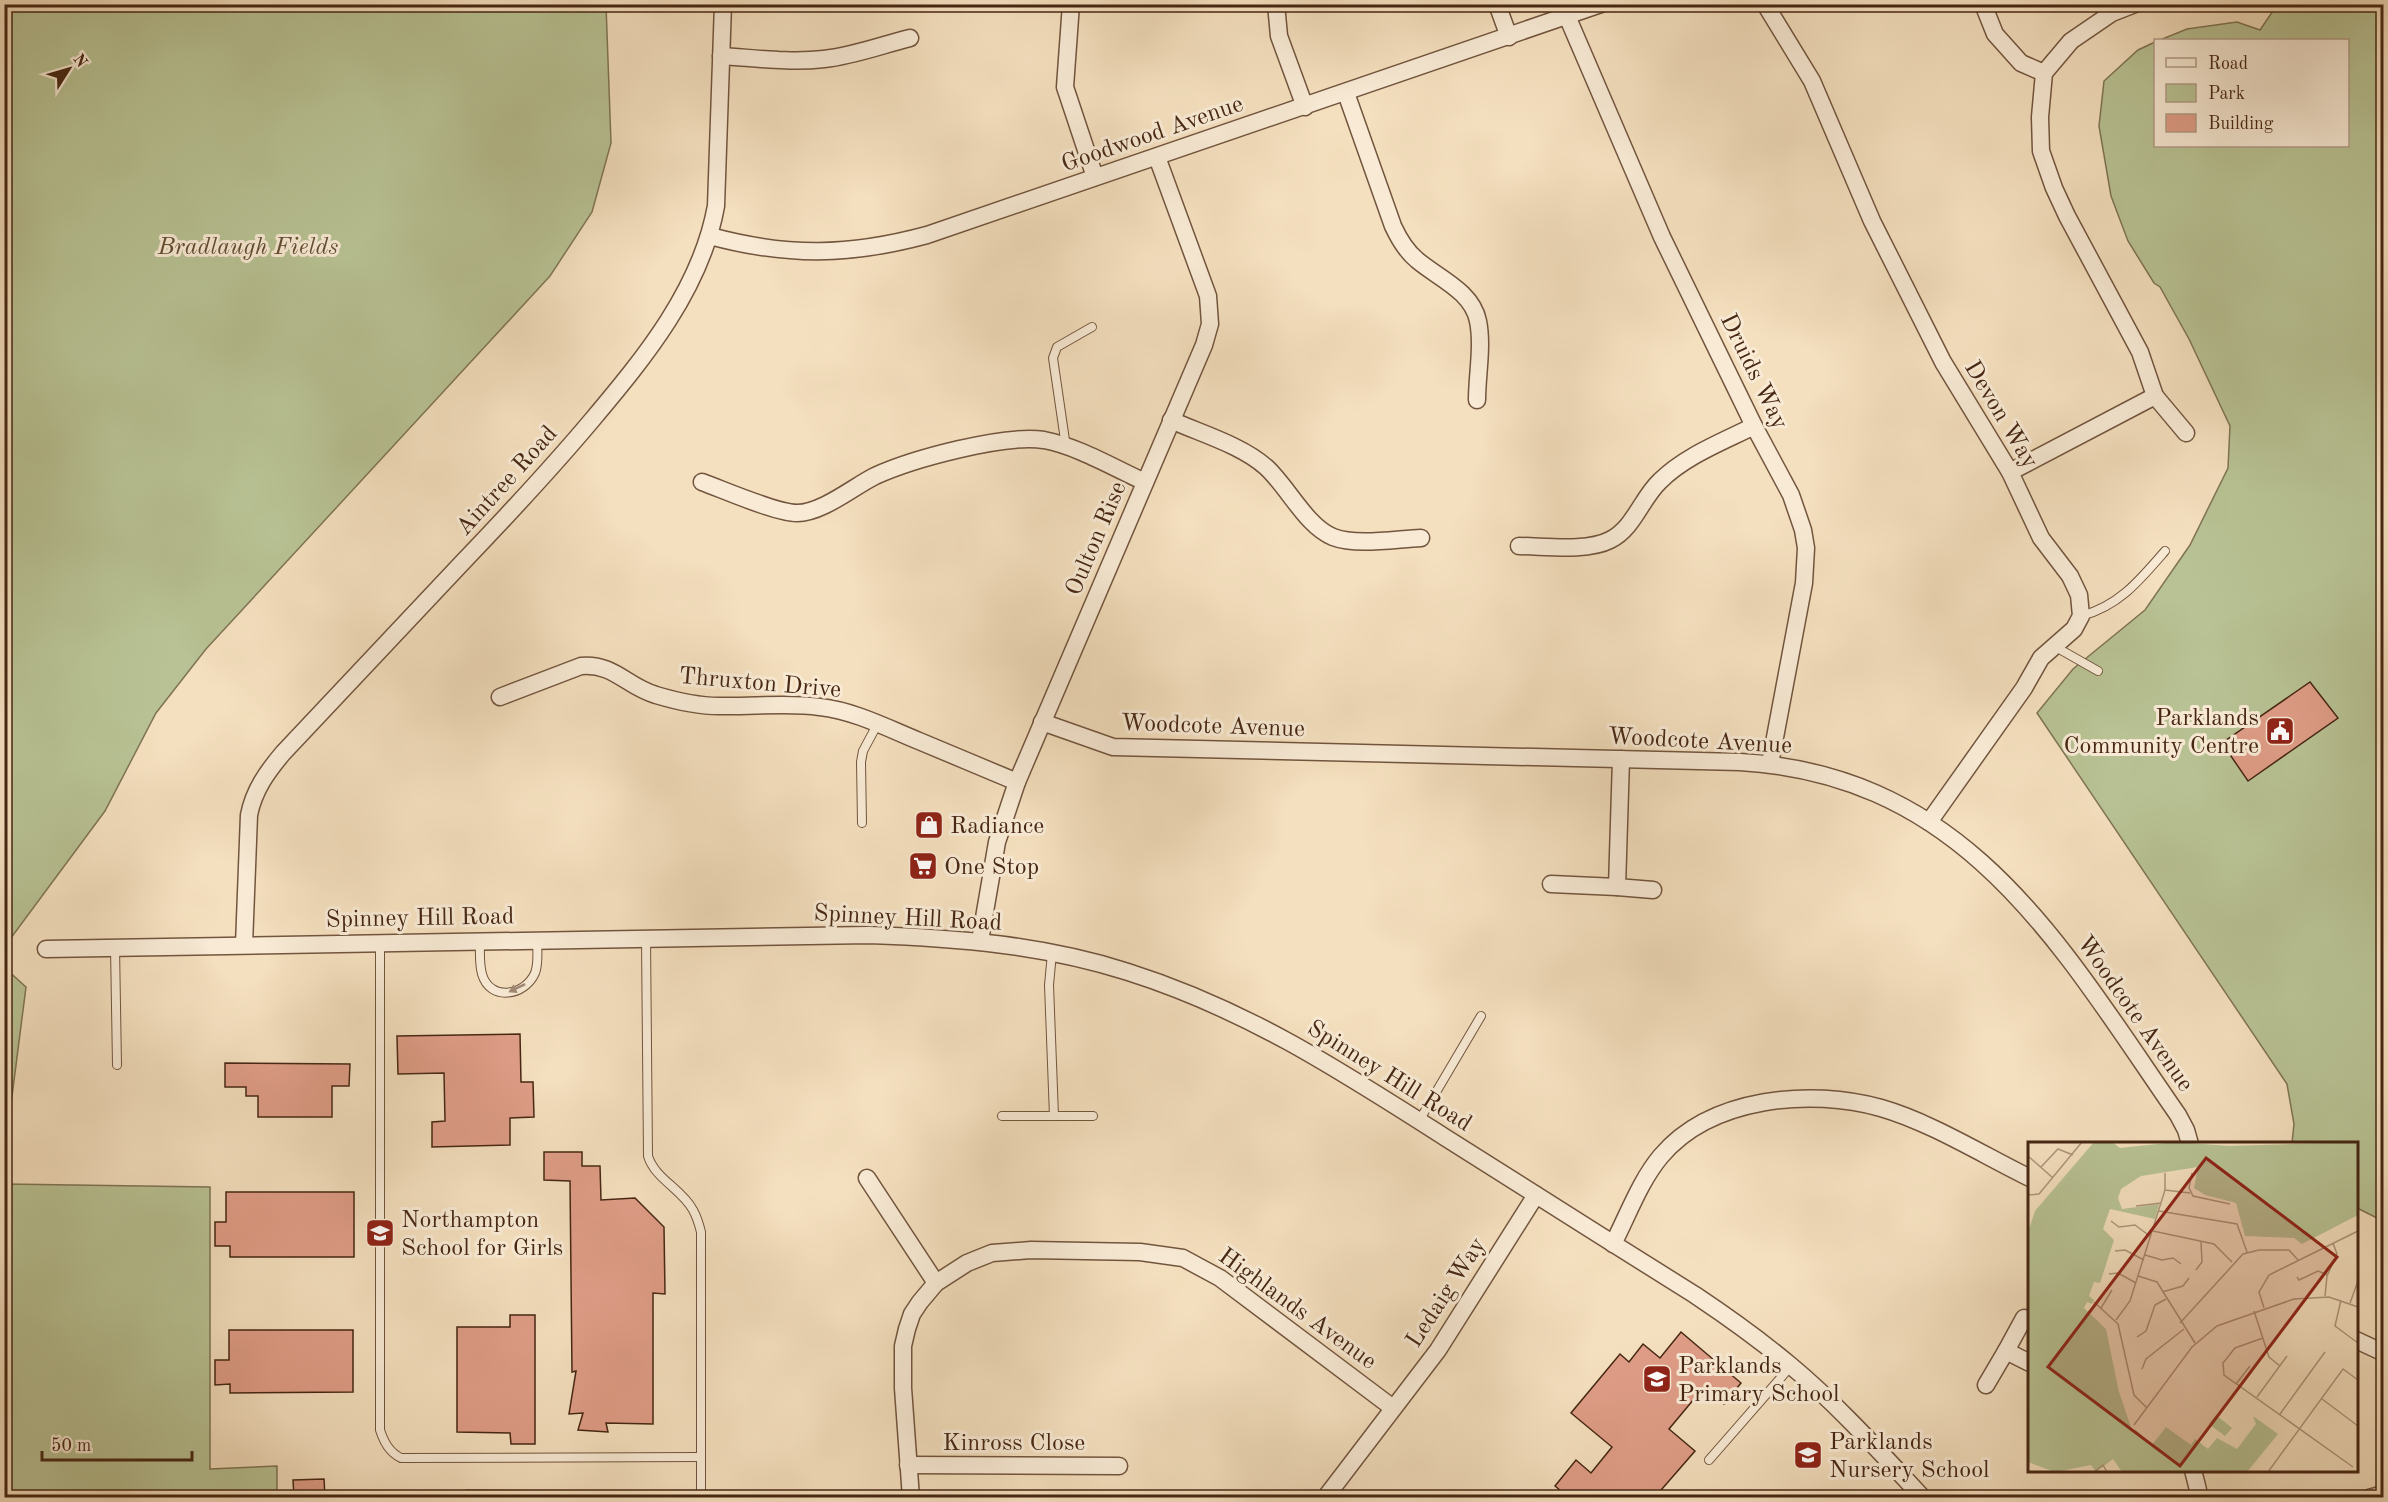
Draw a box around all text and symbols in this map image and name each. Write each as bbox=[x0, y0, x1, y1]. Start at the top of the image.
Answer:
north arrow bbox=[39, 39, 99, 99]
legend bbox=[2154, 39, 2349, 147]
text: N bbox=[69, 51, 90, 71]
text: Road bbox=[2208, 55, 2248, 73]
text: Park bbox=[2208, 85, 2245, 103]
street label: Goodwood Avenue bbox=[1059, 93, 1247, 177]
text: Building bbox=[2208, 115, 2274, 133]
park label: Bradlaugh Fields bbox=[157, 236, 338, 260]
street label: Druids Way bbox=[1715, 310, 1792, 434]
street label: Devon Way bbox=[1959, 357, 2042, 473]
street label: Aintree Road bbox=[452, 422, 563, 541]
street label: Oulton Rise bbox=[1062, 478, 1132, 599]
street label: Thruxton Drive bbox=[678, 665, 842, 703]
place label: Parklands Community Centre bbox=[2063, 707, 2259, 759]
street label: Woodcote Avenue bbox=[1120, 712, 1306, 742]
public building icon: Parklands Community Centre bbox=[2264, 715, 2296, 747]
street label: Woodcote Avenue bbox=[1607, 725, 1793, 759]
shop icon: Radiance bbox=[913, 809, 945, 841]
place label: Radiance bbox=[950, 815, 1044, 839]
supermarket icon: One Stop bbox=[907, 850, 939, 882]
place label: One Stop bbox=[944, 856, 1039, 880]
street label: Spinney Hill Road bbox=[813, 902, 1003, 936]
street label: Spinney Hill Road bbox=[325, 905, 515, 933]
street label: Woodcote Avenue bbox=[2072, 932, 2197, 1097]
one-way arrow bbox=[508, 983, 526, 993]
street label: Spinney Hill Road bbox=[1303, 1017, 1475, 1137]
inset map bbox=[2028, 1142, 2358, 1472]
place label: Northampton School for Girls bbox=[401, 1209, 563, 1261]
school or university icon: Northampton School for Girls bbox=[364, 1217, 396, 1249]
street label: Ledaig Way bbox=[1402, 1234, 1491, 1352]
street label: Highlands Avenue bbox=[1213, 1244, 1380, 1375]
place label: Parklands Primary School bbox=[1678, 1355, 1840, 1407]
school or university icon: Parklands Primary School bbox=[1641, 1363, 1673, 1395]
scale bar bbox=[42, 1424, 192, 1462]
place label: Parklands Nursery School bbox=[1829, 1431, 1990, 1483]
street label: Kinross Close bbox=[943, 1432, 1085, 1456]
text: 50 m bbox=[51, 1437, 91, 1455]
school or university icon: Parklands Nursery School bbox=[1792, 1439, 1824, 1471]

